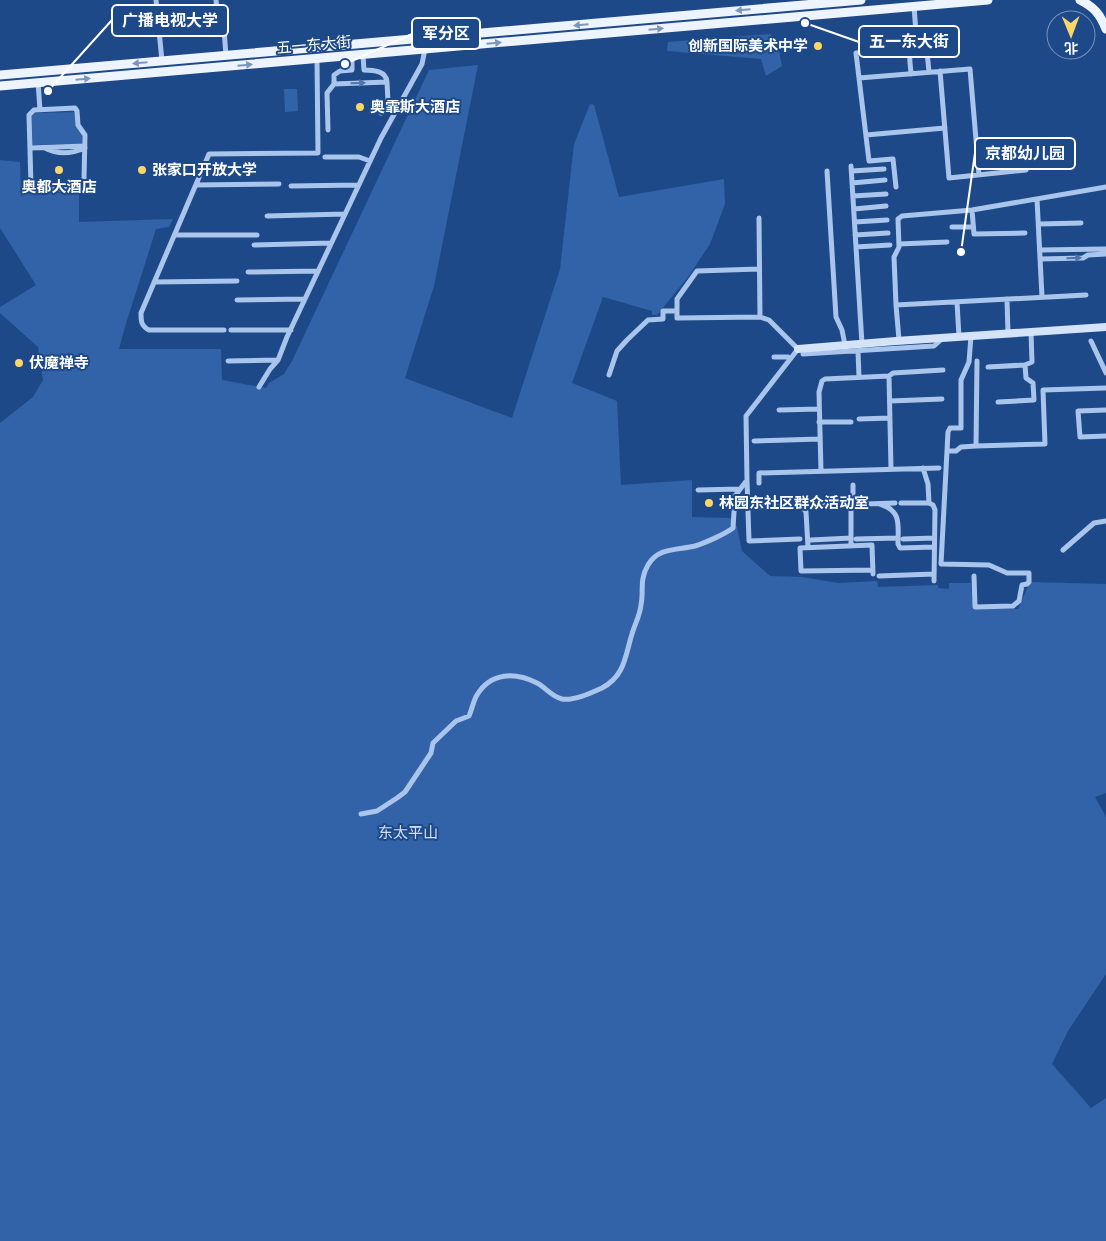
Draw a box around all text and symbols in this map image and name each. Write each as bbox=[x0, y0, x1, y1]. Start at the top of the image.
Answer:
callout: 广播电视大学 bbox=[112, 5, 228, 36]
one-way arrow bbox=[735, 7, 751, 15]
text: 广播电视大学 bbox=[122, 10, 218, 32]
north arrow bbox=[1046, 10, 1096, 60]
callout: 军分区 bbox=[412, 18, 480, 49]
one-way arrow bbox=[573, 21, 589, 29]
text: 军分区 bbox=[422, 23, 470, 45]
one-way arrow bbox=[649, 25, 665, 33]
callout: 五一东大街 bbox=[859, 26, 959, 57]
text: 五一东大街 bbox=[869, 31, 949, 53]
street label: 五一东大街 bbox=[276, 32, 352, 58]
place label: 创新国际美术中学 bbox=[688, 36, 808, 56]
text: 北 bbox=[1064, 38, 1078, 57]
one-way arrow bbox=[487, 39, 503, 47]
marker: 创新国际美术中学 bbox=[812, 40, 824, 52]
one-way arrow bbox=[132, 59, 148, 67]
one-way arrow bbox=[238, 61, 254, 69]
one-way arrow bbox=[76, 75, 92, 83]
one-way arrow bbox=[350, 79, 366, 87]
place label: 奥霏斯大酒店 bbox=[370, 97, 460, 117]
marker: 奥霏斯大酒店 bbox=[354, 101, 366, 113]
callout: 京都幼儿园 bbox=[975, 138, 1075, 169]
text: 京都幼儿园 bbox=[985, 143, 1065, 165]
place label: 张家口开放大学 bbox=[152, 160, 257, 180]
marker: 奥都大酒店 bbox=[53, 164, 65, 176]
marker: 张家口开放大学 bbox=[136, 164, 148, 176]
place label: 奥都大酒店 bbox=[21, 177, 97, 197]
one-way arrow bbox=[1066, 254, 1082, 262]
place label: 伏魔禅寺 bbox=[29, 353, 89, 373]
marker: 伏魔禅寺 bbox=[13, 357, 25, 369]
place label: 林园东社区群众活动室 bbox=[719, 493, 869, 513]
marker: 林园东社区群众活动室 bbox=[703, 497, 715, 509]
park label: 东太平山 bbox=[378, 823, 438, 843]

